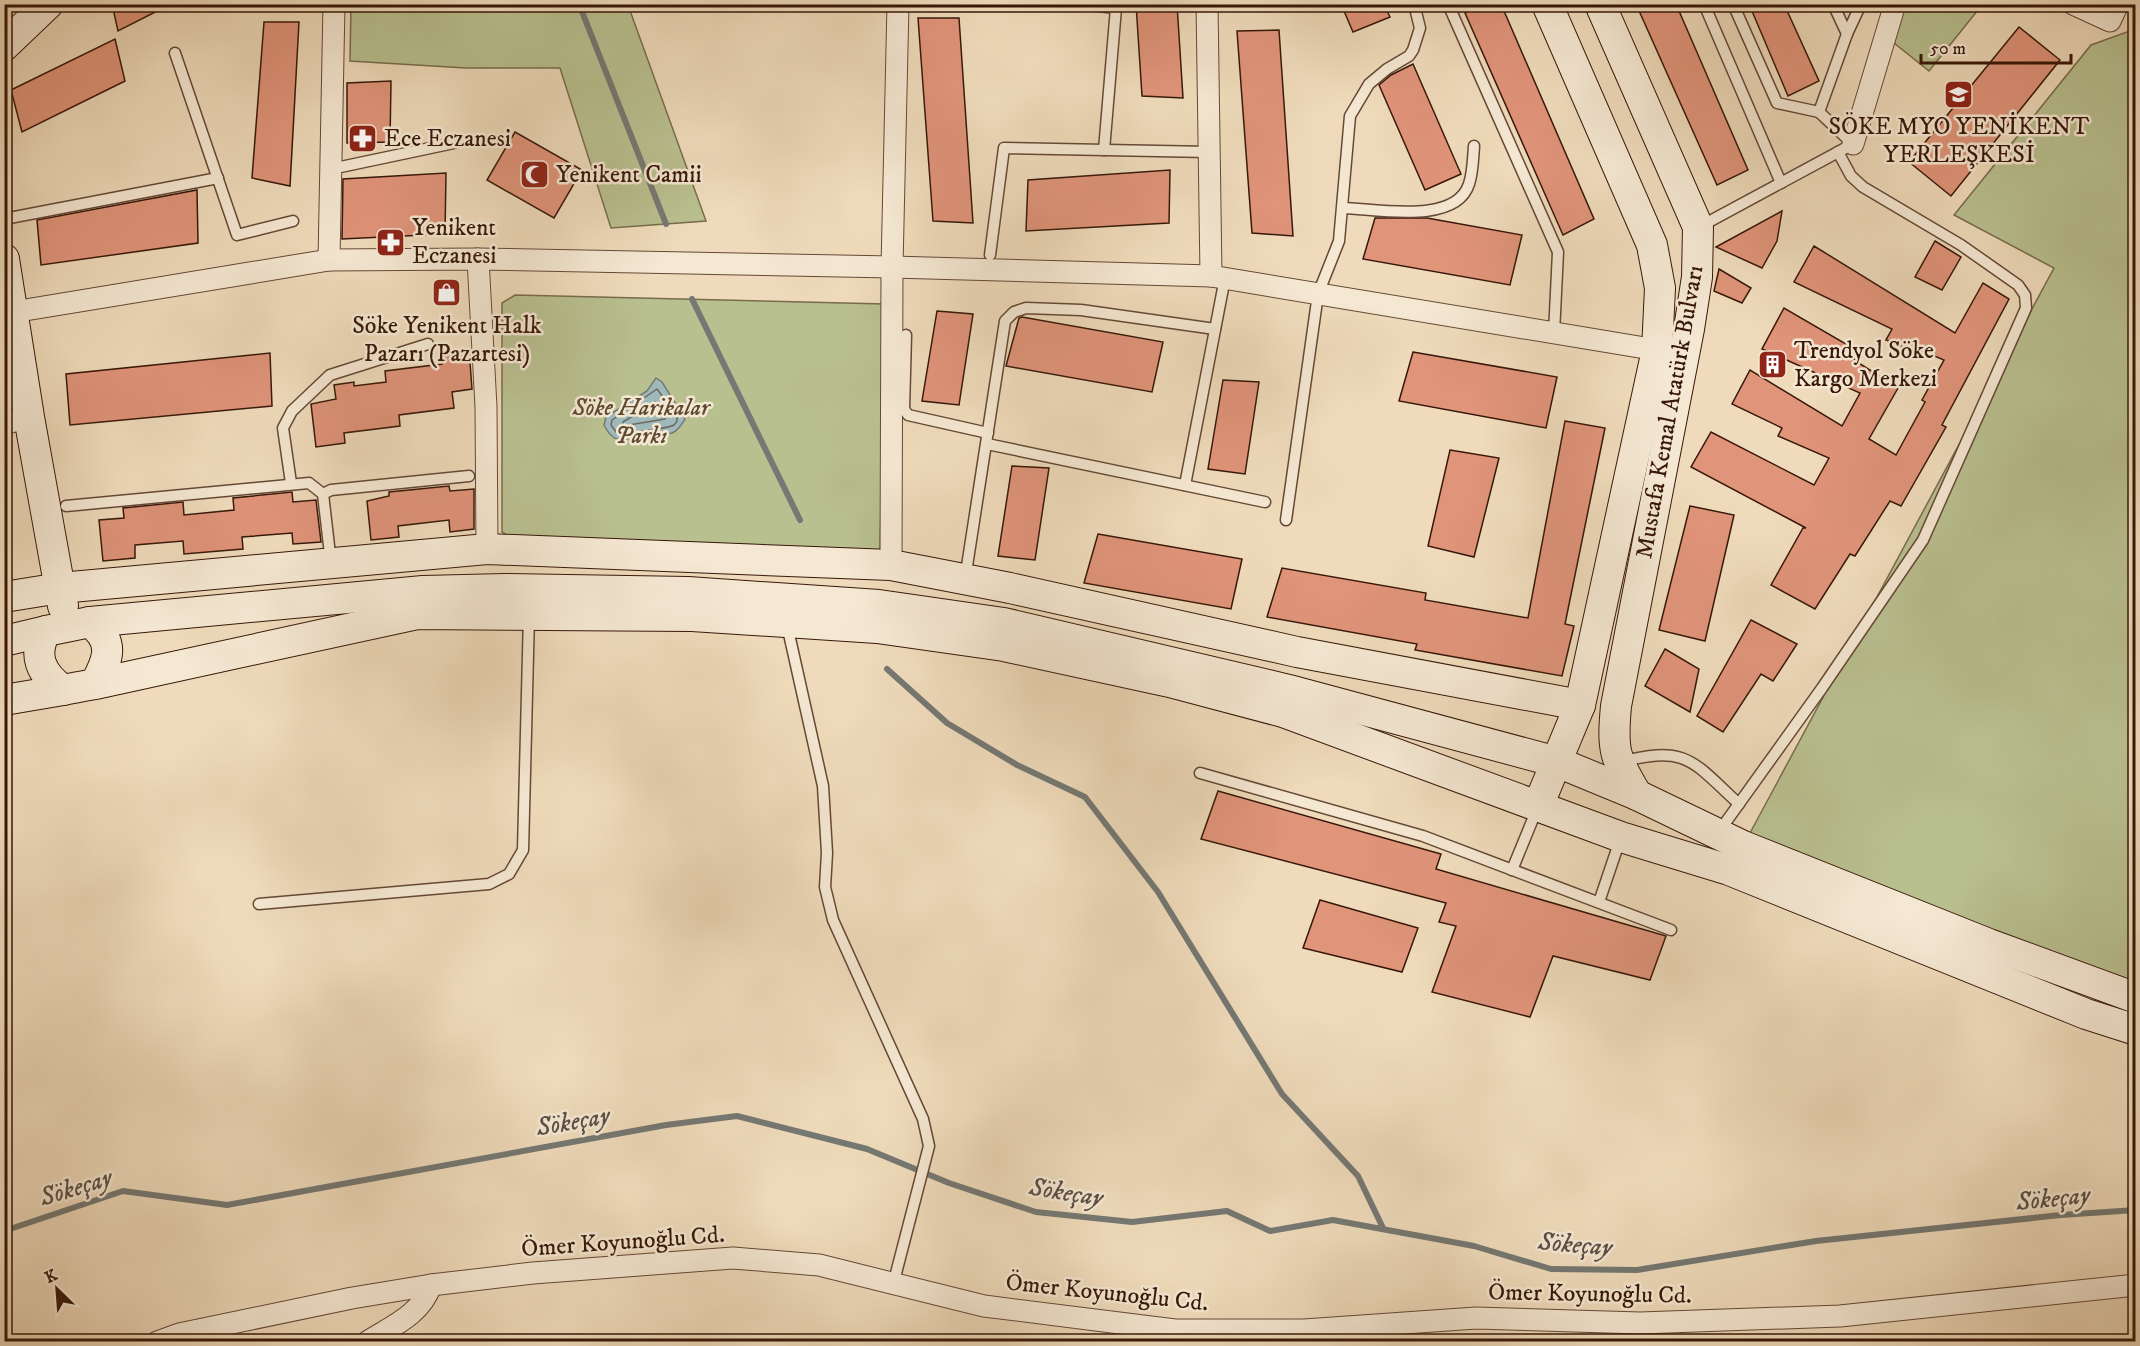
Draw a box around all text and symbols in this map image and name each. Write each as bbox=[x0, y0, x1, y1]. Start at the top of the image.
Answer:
scale bar bbox=[1921, 27, 2071, 65]
text: 50 m bbox=[1930, 38, 1966, 60]
school or university icon: SÖKE MYO YENİKENT YERLEŞKESİ bbox=[1943, 78, 1975, 110]
place label: SÖKE MYO YENİKENT YERLEŞKESİ bbox=[1829, 111, 2089, 170]
pharmacy icon: Ece Eczanesi bbox=[347, 123, 379, 155]
place label: Ece Eczanesi bbox=[384, 124, 511, 154]
mosque icon: Yenikent Camii bbox=[519, 159, 551, 191]
place label: Yenikent Camii bbox=[556, 160, 702, 190]
place label: Yenikent Eczanesi bbox=[412, 213, 497, 271]
pharmacy icon: Yenikent Eczanesi bbox=[375, 226, 407, 258]
street label: Mustafa Kemal Atatürk Bulvarı bbox=[1629, 263, 1711, 561]
shop icon: Söke Yenikent Halk Pazarı (Pazartesi) bbox=[431, 277, 463, 309]
place label: Söke Yenikent Halk Pazarı (Pazartesi) bbox=[352, 311, 542, 369]
place label: Trendyol Söke Kargo Merkezi bbox=[1794, 336, 1937, 394]
building icon: Trendyol Söke Kargo Merkezi bbox=[1757, 349, 1789, 381]
park label: Söke Harikalar Parkı bbox=[571, 393, 712, 451]
water label: Sökeçay bbox=[533, 1099, 614, 1145]
water label: Sökeçay bbox=[35, 1161, 118, 1215]
water label: Sökeçay bbox=[1026, 1171, 1107, 1215]
water label: Sökeçay bbox=[2013, 1179, 2093, 1219]
street label: Ömer Koyunoğlu Cd. bbox=[520, 1220, 726, 1264]
water label: Sökeçay bbox=[1536, 1225, 1615, 1265]
north arrow bbox=[27, 1259, 87, 1319]
text: K bbox=[42, 1265, 61, 1288]
street label: Ömer Koyunoğlu Cd. bbox=[1004, 1267, 1210, 1319]
street label: Ömer Koyunoğlu Cd. bbox=[1488, 1277, 1692, 1311]

